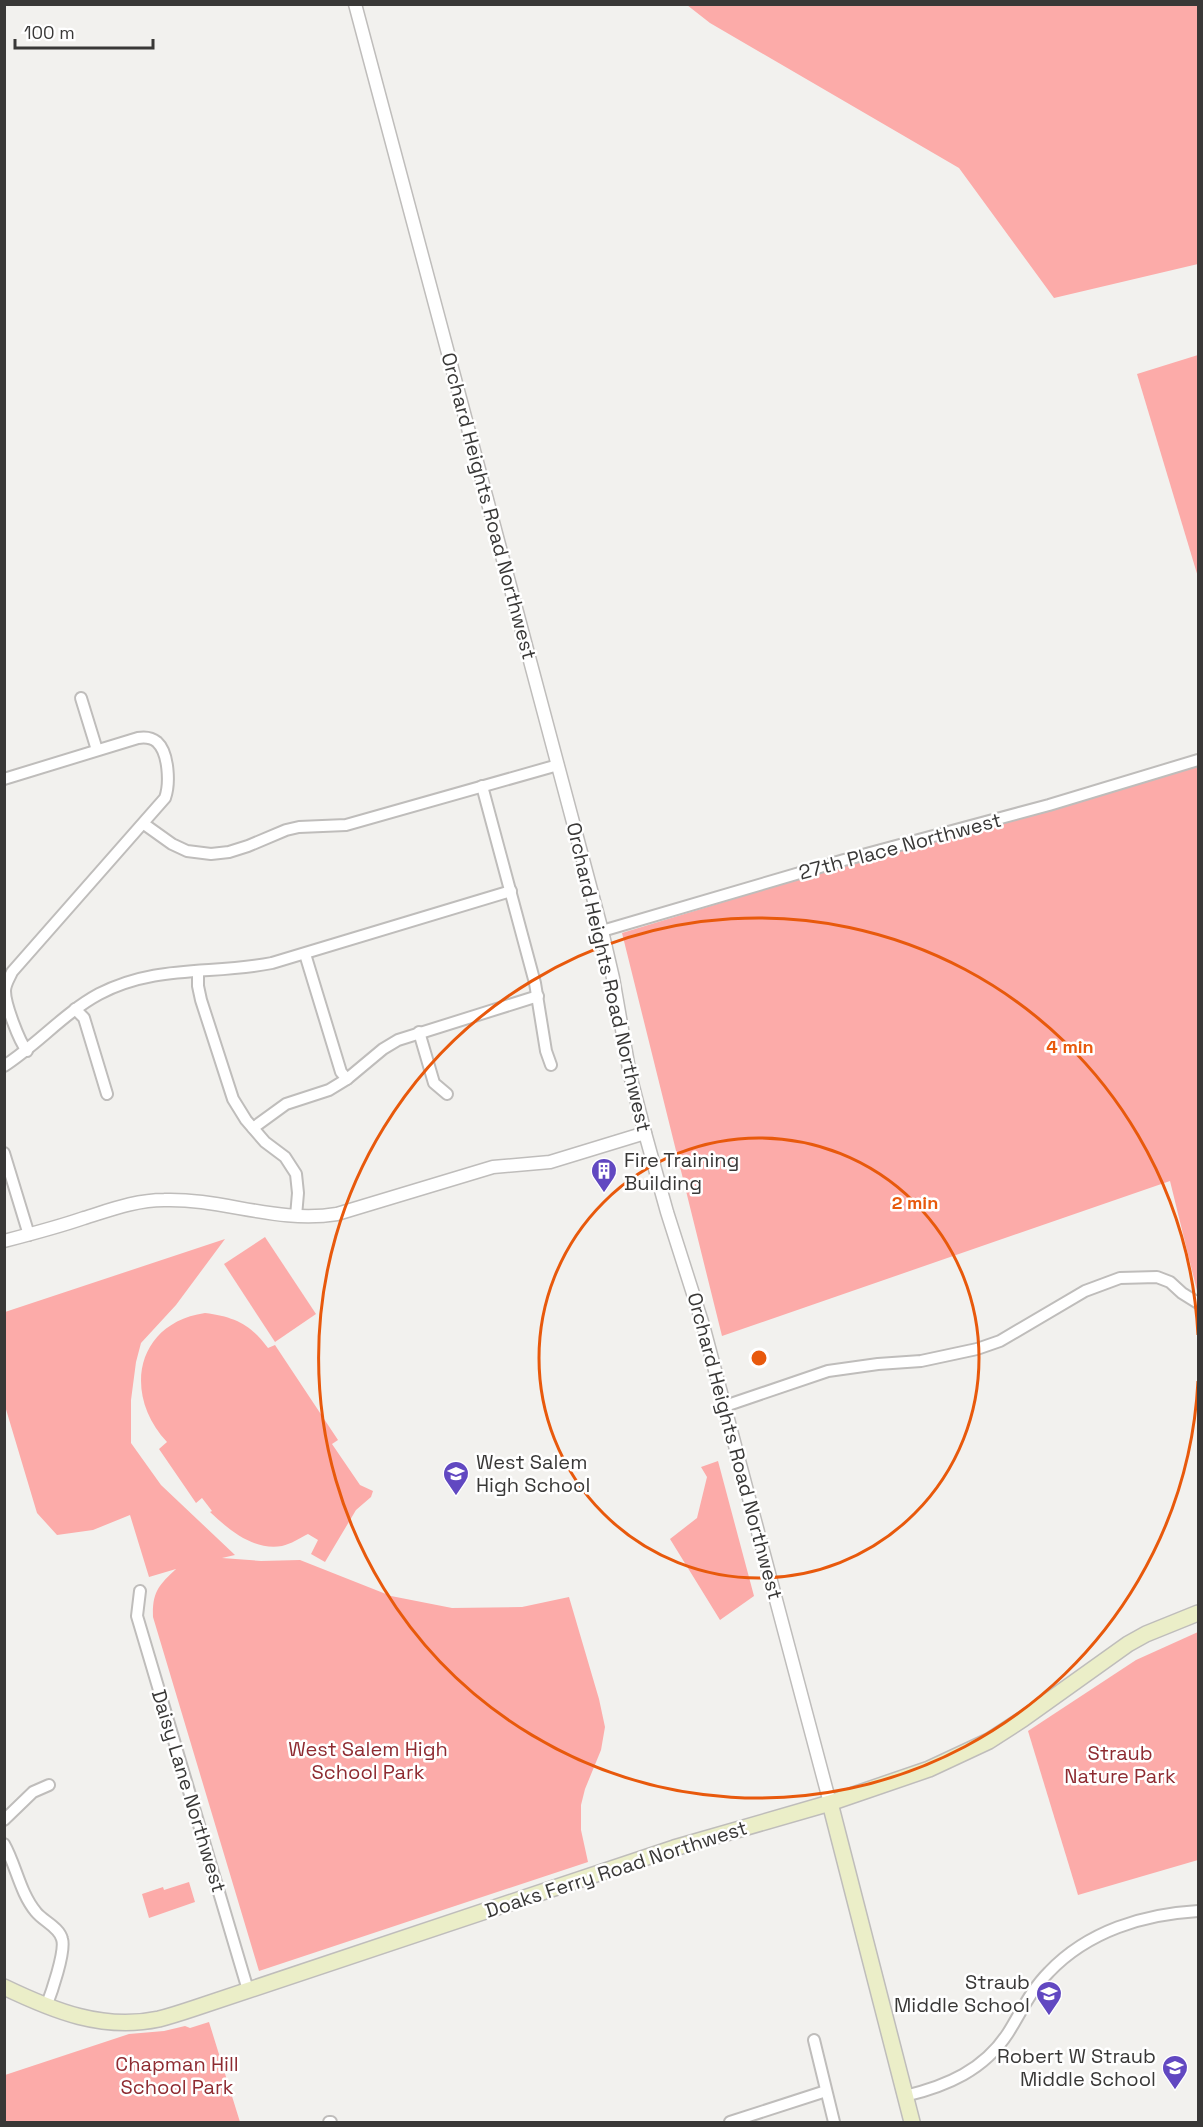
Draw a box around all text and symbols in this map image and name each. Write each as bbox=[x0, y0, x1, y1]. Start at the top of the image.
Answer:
scale bar bbox=[15, 12, 153, 50]
text: 100 m bbox=[24, 21, 75, 44]
street label: Orchard Heights Road Northwest bbox=[435, 350, 543, 662]
street label: 27th Place Northwest bbox=[796, 806, 1004, 886]
street label: Orchard Heights Road Northwest bbox=[561, 820, 657, 1134]
text: 4 min bbox=[1046, 1035, 1094, 1058]
place label: Fire Training Building bbox=[624, 1147, 739, 1196]
building icon: Fire Training Building bbox=[589, 1156, 619, 1194]
text: 2 min bbox=[892, 1191, 938, 1214]
street label: Orchard Heights Road Northwest bbox=[681, 1290, 789, 1602]
centre of rings bbox=[749, 1348, 769, 1368]
place label: West Salem High School bbox=[476, 1449, 590, 1498]
school or university icon: West Salem High School bbox=[441, 1459, 471, 1497]
street label: Daisy Lane Northwest bbox=[146, 1686, 232, 1896]
park label: West Salem High School Park bbox=[288, 1736, 448, 1785]
park label: Straub Nature Park bbox=[1064, 1740, 1176, 1789]
street label: Doaks Ferry Road Northwest bbox=[482, 1814, 750, 1924]
place label: Straub Middle School bbox=[894, 1969, 1030, 2018]
school or university icon: Straub Middle School bbox=[1034, 1979, 1064, 2017]
place label: Robert W Straub Middle School bbox=[997, 2043, 1156, 2092]
park label: Chapman Hill School Park bbox=[115, 2051, 239, 2100]
school or university icon: Robert W Straub Middle School bbox=[1160, 2053, 1190, 2091]

